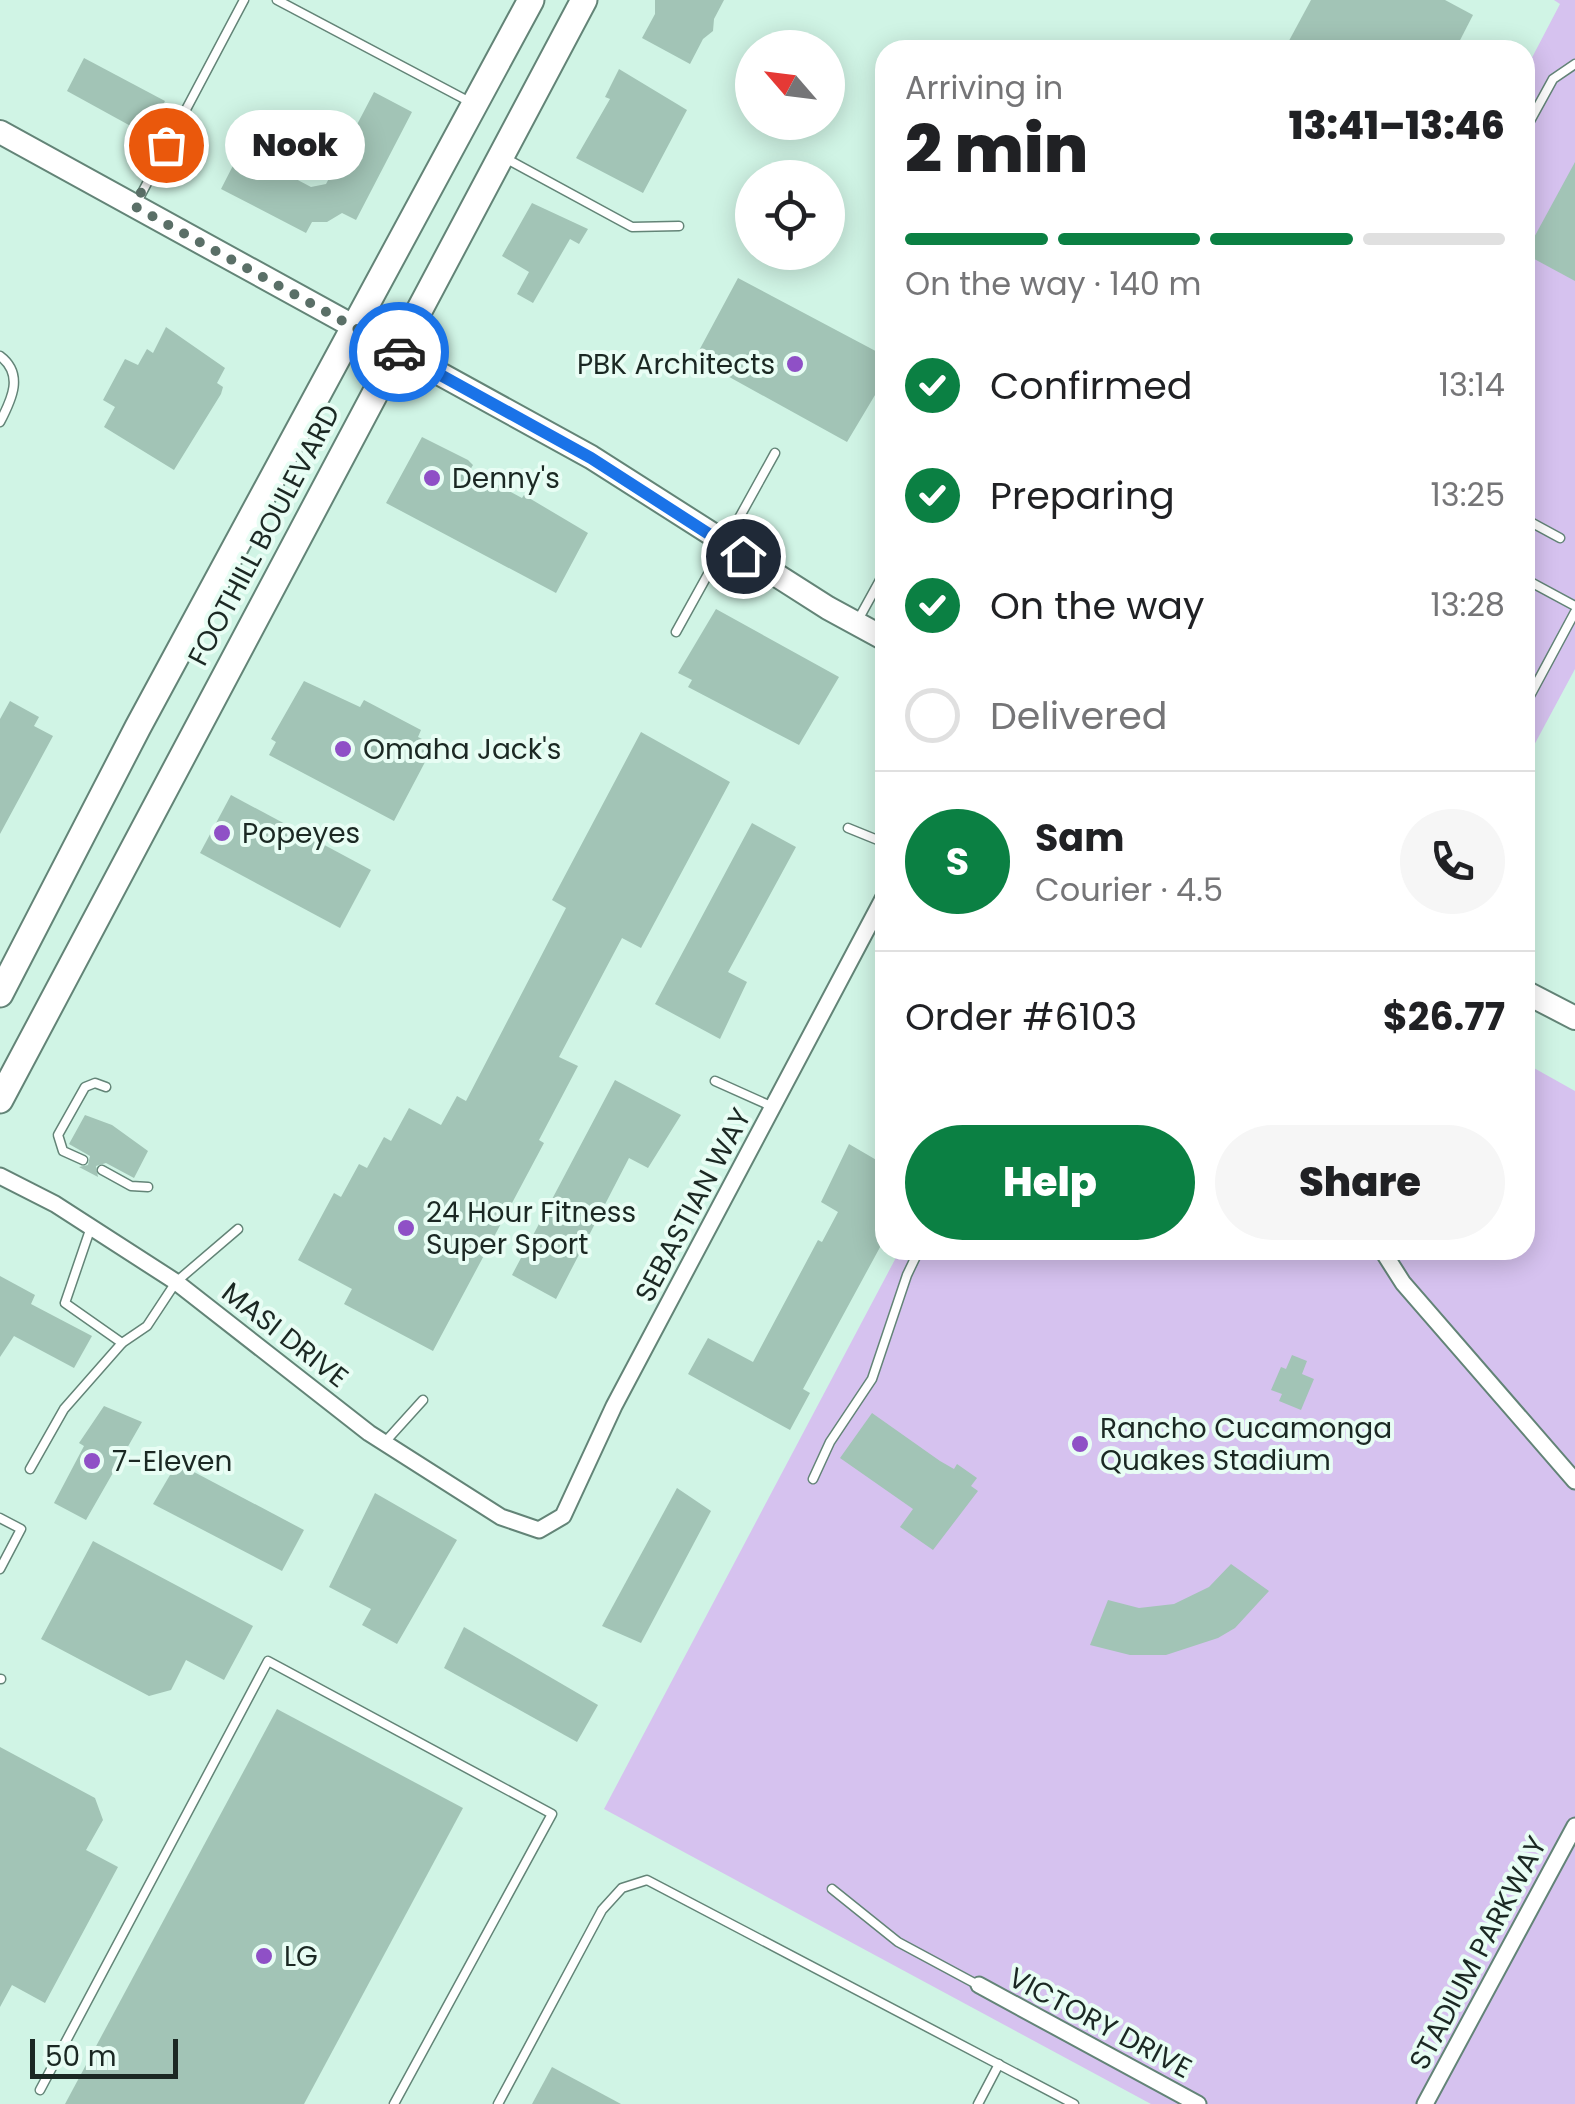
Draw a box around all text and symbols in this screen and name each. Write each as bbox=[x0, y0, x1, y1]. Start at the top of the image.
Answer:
north arrow bbox=[735, 30, 845, 140]
map controls bbox=[735, 30, 845, 270]
text: Arriving in bbox=[905, 65, 1063, 110]
text: 13:41–13:46 bbox=[1289, 99, 1505, 152]
pin bbox=[124, 103, 209, 188]
text: 2 min bbox=[905, 104, 1088, 195]
callout: Nook bbox=[226, 110, 366, 180]
icon: bag bbox=[139, 118, 194, 173]
text: Nook bbox=[252, 122, 338, 167]
button: locate bbox=[735, 160, 845, 270]
text: On the way · 140 m bbox=[905, 261, 1201, 306]
courier bbox=[349, 302, 449, 402]
icon: car bbox=[372, 325, 427, 380]
place label: PBK Architects bbox=[577, 345, 775, 384]
marker: PBK Architects bbox=[784, 353, 806, 375]
icon: check bbox=[905, 358, 960, 413]
text: Confirmed bbox=[990, 359, 1192, 412]
text: 13:14 bbox=[1439, 362, 1505, 407]
street label: FOOTHILL BOULEVARD bbox=[179, 398, 349, 672]
place label: Denny's bbox=[452, 459, 560, 498]
marker: Denny's bbox=[421, 467, 443, 489]
icon: check bbox=[905, 468, 960, 523]
text: Preparing bbox=[990, 469, 1175, 522]
text: 13:25 bbox=[1431, 472, 1505, 517]
pin bbox=[701, 514, 786, 599]
icon: home bbox=[716, 529, 771, 584]
icon: check bbox=[905, 578, 960, 633]
text: On the way bbox=[990, 579, 1204, 632]
text: 13:28 bbox=[1431, 582, 1505, 627]
text: Delivered bbox=[990, 689, 1167, 742]
place label: Omaha Jack's bbox=[363, 730, 561, 769]
marker: Omaha Jack's bbox=[332, 738, 354, 760]
button: phone bbox=[1400, 809, 1505, 914]
text: Sam bbox=[1035, 811, 1124, 864]
place label: Popeyes bbox=[242, 814, 360, 853]
marker: Popeyes bbox=[211, 822, 233, 844]
text: S bbox=[946, 835, 969, 888]
text: Courier · 4.5 bbox=[1035, 867, 1223, 912]
text: Order #6103 bbox=[905, 990, 1137, 1043]
text: $26.77 bbox=[1383, 990, 1505, 1043]
street label: SEBASTIAN WAY bbox=[626, 1101, 760, 1309]
button: Help bbox=[905, 1125, 1195, 1240]
button: Share bbox=[1215, 1125, 1505, 1240]
place label: 24 Hour Fitness Super Sport bbox=[426, 1193, 636, 1264]
marker: 24 Hour Fitness Super Sport bbox=[395, 1217, 417, 1239]
street label: MASI DRIVE bbox=[214, 1273, 356, 1397]
place label: Rancho Cucamonga Quakes Stadium bbox=[1100, 1409, 1392, 1480]
marker: Rancho Cucamonga Quakes Stadium bbox=[1069, 1433, 1091, 1455]
place label: 7-Eleven bbox=[112, 1442, 232, 1481]
marker: 7-Eleven bbox=[81, 1450, 103, 1472]
street label: STADIUM PARKWAY bbox=[1400, 1829, 1556, 2077]
place label: LG bbox=[284, 1937, 318, 1976]
marker: LG bbox=[253, 1945, 275, 1967]
street label: VICTORY DRIVE bbox=[1001, 1958, 1199, 2088]
scale bar bbox=[30, 2034, 178, 2078]
text: 50 m bbox=[45, 2037, 116, 2076]

